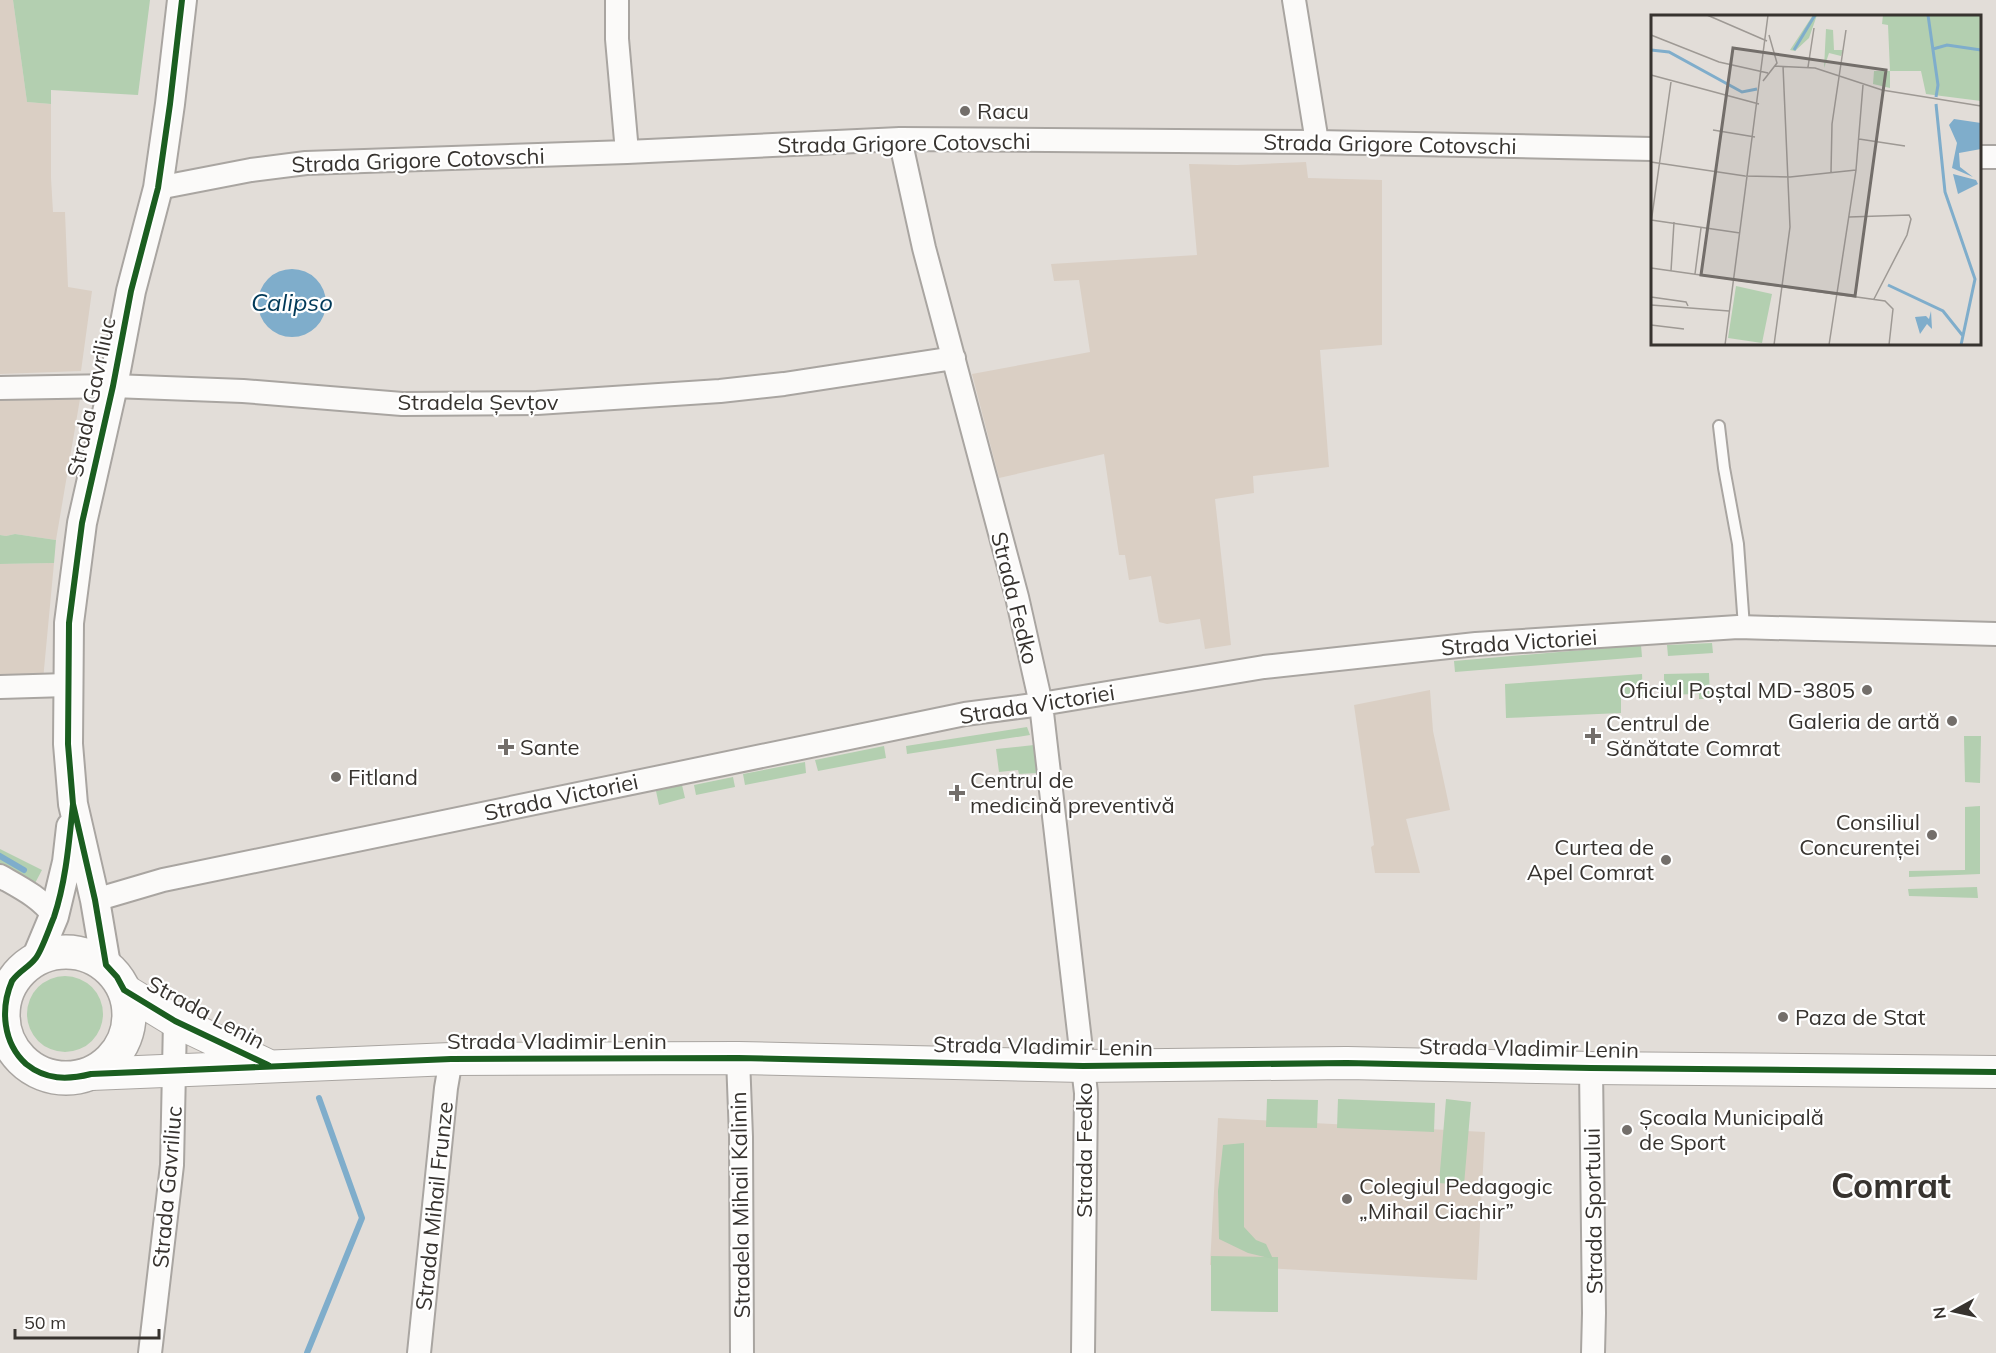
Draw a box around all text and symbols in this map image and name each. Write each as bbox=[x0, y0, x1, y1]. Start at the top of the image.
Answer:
inset map bbox=[1651, 15, 1981, 345]
place label: Racu bbox=[977, 97, 1029, 125]
marker: Racu bbox=[958, 104, 972, 118]
street label: Strada Grigore Cotovschi bbox=[777, 127, 1031, 159]
street label: Strada Grigore Cotovschi bbox=[1263, 128, 1517, 160]
street label: Strada Grigore Cotovschi bbox=[291, 142, 545, 178]
water label: Calipso bbox=[251, 287, 333, 317]
street label: Strada Gavriliuc bbox=[60, 314, 122, 479]
street label: Stradela Șevțov bbox=[398, 388, 559, 416]
street label: Strada Fedko bbox=[985, 529, 1045, 667]
street label: Strada Victoriei bbox=[1440, 623, 1598, 661]
place label: Oficiul Poștal MD-3805 bbox=[1619, 676, 1855, 704]
street label: Strada Victoriei bbox=[957, 678, 1117, 730]
marker: Oficiul Poștal MD-3805 bbox=[1860, 683, 1874, 697]
place label: Galeria de artă bbox=[1788, 707, 1940, 735]
place label: Centrul de Sănătate Comrat bbox=[1606, 709, 1780, 762]
marker: Galeria de artă bbox=[1945, 714, 1959, 728]
marker: Centrul de Sănătate Comrat bbox=[1584, 727, 1602, 745]
place label: Sante bbox=[520, 733, 579, 761]
marker: Sante bbox=[497, 738, 515, 756]
place label: Fitland bbox=[348, 763, 418, 791]
place label: Centrul de medicină preventivă bbox=[970, 766, 1175, 819]
street label: Strada Victoriei bbox=[481, 767, 641, 827]
marker: Fitland bbox=[329, 770, 343, 784]
marker: Centrul de medicină preventivă bbox=[948, 784, 966, 802]
place label: Consiliul Concurenței bbox=[1799, 808, 1920, 861]
marker: Consiliul Concurenței bbox=[1925, 828, 1939, 842]
place label: Curtea de Apel Comrat bbox=[1527, 833, 1654, 886]
marker: Curtea de Apel Comrat bbox=[1659, 853, 1673, 867]
street label: Strada Lenin bbox=[142, 969, 270, 1055]
place label: Paza de Stat bbox=[1795, 1003, 1926, 1031]
marker: Paza de Stat bbox=[1776, 1010, 1790, 1024]
street label: Strada Vladimir Lenin bbox=[447, 1027, 667, 1055]
street label: Strada Vladimir Lenin bbox=[933, 1030, 1153, 1062]
street label: Strada Vladimir Lenin bbox=[1419, 1032, 1639, 1064]
street label: Strada Fedko bbox=[1070, 1082, 1098, 1218]
street label: Stradela Mihail Kalinin bbox=[724, 1091, 756, 1319]
street label: Strada Mihail Frunze bbox=[409, 1100, 459, 1312]
place label: Școala Municipală de Sport bbox=[1639, 1103, 1824, 1156]
street label: Strada Gavriliuc bbox=[146, 1105, 188, 1269]
marker: Școala Municipală de Sport bbox=[1620, 1123, 1634, 1137]
street label: Strada Sportului bbox=[1578, 1128, 1608, 1294]
district label: Comrat bbox=[1831, 1164, 1951, 1207]
place label: Colegiul Pedagogic „Mihail Ciachir” bbox=[1359, 1172, 1553, 1225]
marker: Colegiul Pedagogic „Mihail Ciachir” bbox=[1340, 1192, 1354, 1206]
north arrow bbox=[1924, 1281, 1984, 1341]
scale bar bbox=[15, 1302, 159, 1340]
text: N bbox=[1928, 1306, 1950, 1320]
text: 50 m bbox=[24, 1311, 66, 1334]

